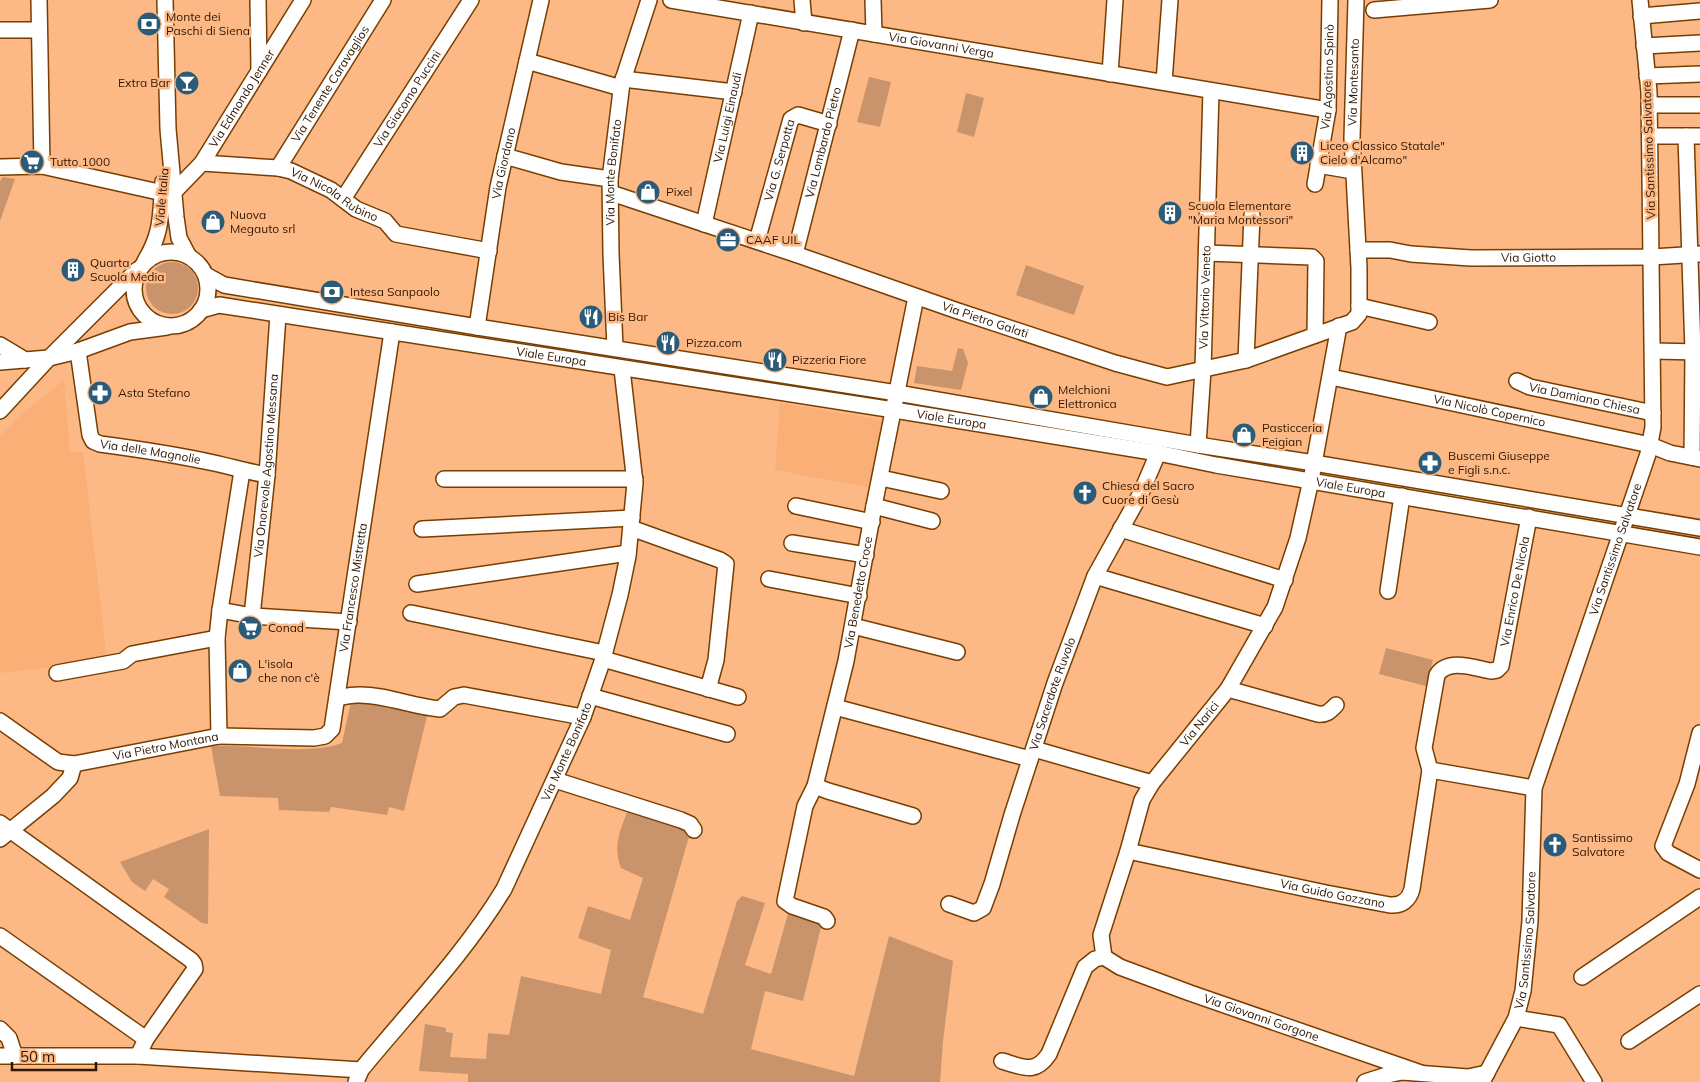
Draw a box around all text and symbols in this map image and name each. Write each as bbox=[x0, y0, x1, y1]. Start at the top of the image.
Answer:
place label: Monte dei Paschi di Siena bbox=[166, 9, 250, 38]
bank icon: Monte dei Paschi di Siena bbox=[136, 11, 162, 37]
street label: Via Tenente Caravaglios bbox=[288, 23, 372, 145]
street label: Via Agostino Spinò bbox=[1317, 24, 1337, 131]
street label: Via Giovanni Verga bbox=[888, 29, 995, 61]
street label: Via Montesanto bbox=[1344, 38, 1362, 126]
street label: Via Edmondo Jenner bbox=[205, 46, 278, 150]
street label: Via Giacomo Puccini bbox=[370, 47, 444, 150]
bar icon: Extra Bar bbox=[174, 70, 200, 96]
street label: Via Luigi Einaudi bbox=[710, 71, 745, 164]
place label: Extra Bar bbox=[118, 75, 171, 90]
street label: Via Santissimo Salvatore bbox=[1639, 81, 1658, 219]
street label: Via Lombardo Pietro bbox=[802, 85, 844, 199]
street label: Via G. Serpotta bbox=[761, 117, 798, 202]
street label: Via Monte Bonifato bbox=[602, 118, 624, 226]
street label: Via Giordano bbox=[488, 126, 518, 200]
place label: Liceo Classico Statale" Cielo d'Alcamo" bbox=[1320, 138, 1445, 167]
building icon: Liceo Classico Statale" Cielo d'Alcamo" bbox=[1289, 140, 1315, 166]
supermarket icon: Tutto 1000 bbox=[19, 149, 45, 175]
place label: Tutto 1000 bbox=[50, 154, 110, 169]
street label: Via Nicola Rubino bbox=[288, 164, 381, 224]
street label: Viale Italia bbox=[151, 167, 172, 227]
shop icon: Pixel bbox=[635, 179, 661, 205]
place label: Pixel bbox=[666, 184, 692, 199]
place label: Scuola Elementare "Maria Montessori" bbox=[1188, 198, 1293, 227]
building icon: Scuola Elementare "Maria Montessori" bbox=[1157, 200, 1183, 226]
place label: Nuova Megauto srl bbox=[230, 207, 295, 236]
shop icon: Nuova Megauto srl bbox=[200, 209, 226, 235]
office icon: CAAF UIL bbox=[715, 227, 741, 253]
place label: CAAF UIL bbox=[746, 232, 800, 247]
street label: Via Vittorio Veneto bbox=[1196, 245, 1214, 349]
street label: Via Giotto bbox=[1501, 250, 1556, 265]
place label: Quarta Scuola Media bbox=[90, 255, 164, 284]
building icon: Quarta Scuola Media bbox=[60, 257, 86, 283]
bank icon: Intesa Sanpaolo bbox=[319, 279, 345, 305]
place label: Intesa Sanpaolo bbox=[350, 284, 440, 299]
street label: Via Pietro Galati bbox=[940, 298, 1031, 341]
restaurant icon: Bis Bar bbox=[578, 304, 604, 330]
place label: Bis Bar bbox=[608, 309, 648, 324]
restaurant icon: Pizza.com bbox=[655, 330, 681, 356]
place label: Pizza.com bbox=[686, 335, 742, 350]
street label: Viale Europa bbox=[515, 343, 587, 369]
restaurant icon: Pizzeria Fiore bbox=[762, 347, 788, 373]
place label: Pizzeria Fiore bbox=[792, 352, 866, 367]
street label: Via Onorevole Agostino Messana bbox=[250, 373, 281, 558]
street label: Via Damiano Chiesa bbox=[1528, 379, 1642, 417]
pharmacy icon: Asta Stefano bbox=[87, 380, 113, 406]
place label: Melchioni Elettronica bbox=[1058, 382, 1117, 411]
shop icon: Melchioni Elettronica bbox=[1028, 384, 1054, 410]
place label: Asta Stefano bbox=[118, 385, 191, 400]
street label: Via Nicolò Copernico bbox=[1432, 391, 1547, 430]
street label: Viale Europa bbox=[916, 406, 988, 432]
place label: Pasticceria Feigian bbox=[1262, 420, 1322, 449]
shop icon: Pasticceria Feigian bbox=[1231, 422, 1257, 448]
street label: Via delle Magnolie bbox=[99, 436, 202, 467]
place label: Buscemi Giuseppe e Figli s.n.c. bbox=[1448, 448, 1550, 477]
pharmacy icon: Buscemi Giuseppe e Figli s.n.c. bbox=[1417, 450, 1443, 476]
street label: Viale Europa bbox=[1315, 474, 1387, 501]
place label: Chiesa del Sacro Cuore di Gesù bbox=[1102, 478, 1195, 507]
church icon: Chiesa del Sacro Cuore di Gesù bbox=[1072, 480, 1098, 506]
street label: Via Santissimo Salvatore bbox=[1586, 481, 1644, 617]
street label: Via Francesco Mistretta bbox=[336, 522, 370, 653]
street label: Via Benedetto Croce bbox=[840, 535, 875, 650]
street label: Via Enrico De Nicola bbox=[1497, 535, 1532, 648]
supermarket icon: Conad bbox=[237, 615, 263, 641]
place label: Conad bbox=[268, 620, 304, 635]
street label: Via Sacerdote Ruvolo bbox=[1026, 635, 1079, 752]
place label: L'isola che non c'è bbox=[258, 656, 320, 685]
shop icon: L'isola che non c'è bbox=[227, 658, 253, 684]
street label: Via Narici bbox=[1176, 698, 1222, 749]
street label: Via Monte Bonifato bbox=[538, 700, 595, 803]
street label: Via Pietro Montana bbox=[112, 728, 220, 763]
place label: Santissimo Salvatore bbox=[1572, 830, 1633, 859]
church icon: Santissimo Salvatore bbox=[1542, 832, 1568, 858]
street label: Via Santissimo Salvatore bbox=[1511, 871, 1538, 1011]
street label: Via Guido Gozzano bbox=[1279, 875, 1386, 911]
street label: Via Giovanni Gorgone bbox=[1202, 990, 1321, 1044]
scale bar bbox=[12, 1040, 96, 1072]
text: 50 m bbox=[20, 1047, 55, 1066]

